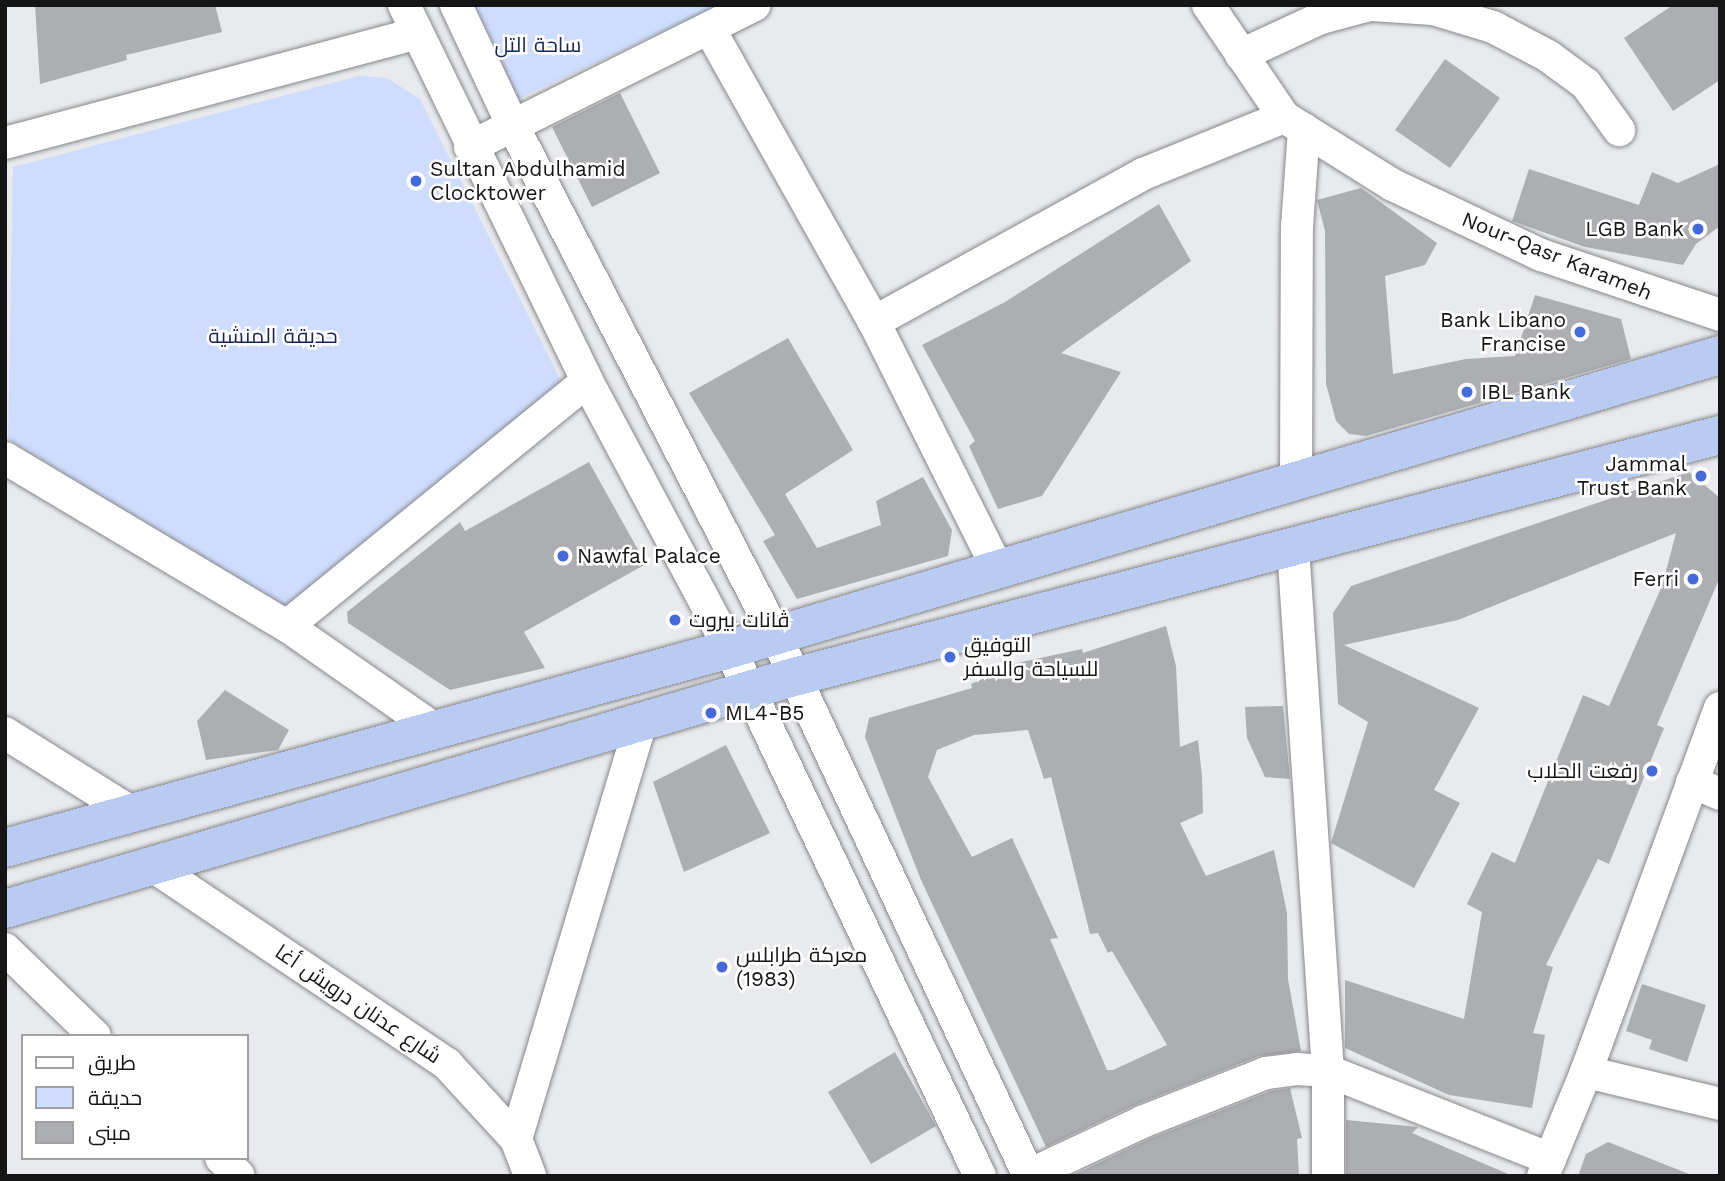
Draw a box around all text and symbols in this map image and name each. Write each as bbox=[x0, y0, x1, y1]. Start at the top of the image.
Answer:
park label: ساحة التل bbox=[495, 32, 581, 58]
place label: Sultan Abdulhamid Clocktower bbox=[430, 156, 626, 206]
marker: Sultan Abdulhamid Clocktower bbox=[408, 173, 424, 189]
street label: Nour-Qasr Karameh bbox=[1458, 206, 1656, 306]
place label: LGB Bank bbox=[1585, 216, 1684, 242]
marker: LGB Bank bbox=[1690, 221, 1706, 237]
place label: Bank Libano Francise bbox=[1440, 307, 1566, 357]
park label: حديقة المنشية bbox=[208, 323, 338, 349]
marker: Bank Libano Francise bbox=[1572, 324, 1588, 340]
place label: IBL Bank bbox=[1481, 379, 1571, 405]
marker: IBL Bank bbox=[1459, 384, 1475, 400]
place label: Jammal Trust Bank bbox=[1577, 451, 1687, 501]
marker: Jammal Trust Bank bbox=[1693, 468, 1709, 484]
place label: Nawfal Palace bbox=[577, 543, 721, 569]
marker: Nawfal Palace bbox=[555, 548, 571, 564]
place label: Ferri bbox=[1633, 566, 1679, 592]
marker: Ferri bbox=[1685, 571, 1701, 587]
place label: ڤانات بيروت bbox=[689, 607, 790, 633]
marker: ڤانات بيروت bbox=[667, 612, 683, 628]
place label: التوفيق للسياحة والسفر bbox=[964, 632, 1098, 682]
marker: التوفيق للسياحة والسفر bbox=[942, 649, 958, 665]
place label: ML4-B5 bbox=[725, 700, 805, 726]
marker: ML4-B5 bbox=[703, 705, 719, 721]
place label: رفعت الحلاب bbox=[1527, 758, 1638, 784]
marker: رفعت الحلاب bbox=[1644, 763, 1660, 779]
street label: شارع عدنان درويش أغا bbox=[270, 939, 446, 1069]
place label: معركة طرابلس (1983) bbox=[736, 942, 867, 992]
marker: معركة طرابلس (1983) bbox=[714, 959, 730, 975]
legend bbox=[21, 1034, 248, 1160]
text: طريق bbox=[88, 1050, 136, 1075]
text: حديقة bbox=[88, 1085, 142, 1110]
text: مبنى bbox=[88, 1120, 131, 1145]

